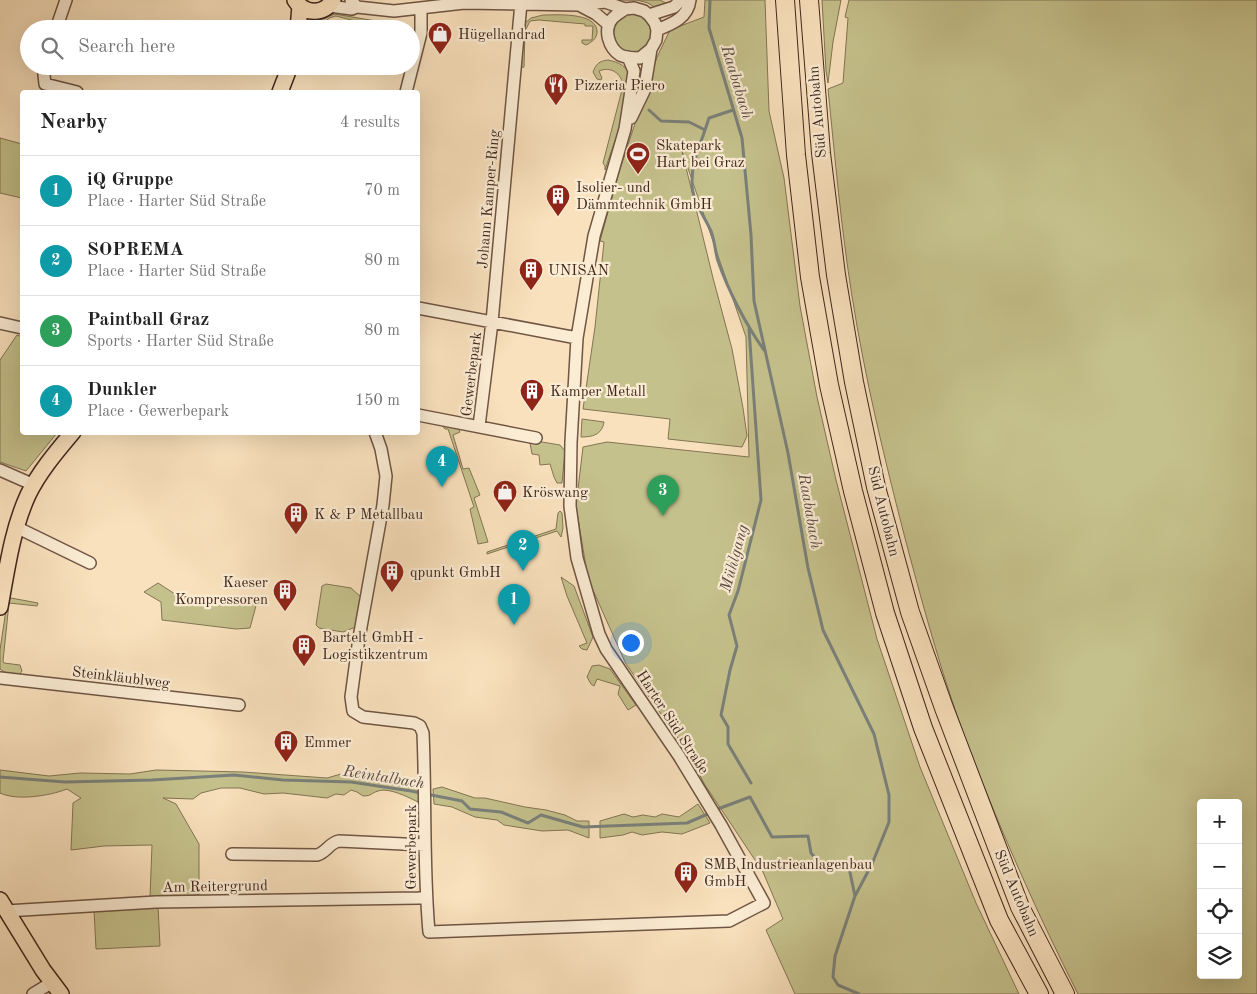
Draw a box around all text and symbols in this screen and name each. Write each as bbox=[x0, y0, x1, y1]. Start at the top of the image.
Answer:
search box bbox=[20, 20, 420, 75]
shop icon: Hügellandrad bbox=[427, 21, 453, 55]
place label: Hügellandrad bbox=[458, 28, 546, 43]
icon: search bbox=[38, 34, 66, 62]
text: Search here bbox=[78, 38, 175, 57]
water label: Raababach bbox=[717, 43, 755, 121]
street label: Süd Autobahn bbox=[807, 65, 830, 159]
restaurant icon: Pizzeria Piero bbox=[543, 72, 569, 106]
place label: Pizzeria Piero bbox=[574, 79, 665, 94]
text: Nearby bbox=[40, 112, 108, 133]
text: 4 results bbox=[340, 115, 400, 131]
street label: Johann Kamper-Ring bbox=[476, 129, 503, 269]
place label: Skatepark Hart bei Graz bbox=[656, 139, 745, 171]
sports icon: Skatepark Hart bei Graz bbox=[625, 141, 651, 175]
text: iQ Gruppe bbox=[87, 171, 174, 190]
place label: Isolier- und Dämmtechnik GmbH bbox=[576, 181, 712, 213]
text: 1 bbox=[51, 183, 61, 199]
text: 70 m bbox=[364, 183, 400, 199]
building icon: Isolier- und Dämmtechnik GmbH bbox=[545, 183, 571, 217]
text: Place · Harter Süd Straße bbox=[87, 194, 266, 210]
text: SOPREMA bbox=[87, 241, 184, 260]
text: 2 bbox=[51, 253, 61, 269]
text: 80 m bbox=[364, 253, 400, 269]
building icon: UNISAN bbox=[518, 257, 544, 291]
text: Place · Harter Süd Straße bbox=[87, 264, 266, 280]
place label: UNISAN bbox=[548, 264, 610, 279]
text: Paintball Graz bbox=[87, 311, 209, 330]
text: 3 bbox=[51, 323, 61, 339]
text: 80 m bbox=[364, 323, 400, 339]
street label: Gewerbepark bbox=[460, 331, 485, 417]
text: Sports · Harter Süd Straße bbox=[87, 334, 274, 350]
building icon: Kamper Metall bbox=[519, 378, 545, 412]
text: Dunkler bbox=[87, 381, 157, 400]
place label: Kamper Metall bbox=[550, 385, 646, 400]
text: 4 bbox=[51, 393, 61, 409]
text: 150 m bbox=[355, 393, 400, 409]
text: Place · Gewerbepark bbox=[87, 404, 229, 420]
pin: 4 bbox=[426, 446, 458, 487]
street label: Süd Autobahn bbox=[864, 464, 901, 558]
water label: Raababach bbox=[794, 471, 824, 550]
pin: 3 bbox=[647, 475, 679, 516]
shop icon: Kröswang bbox=[492, 479, 518, 513]
place label: Kröswang bbox=[522, 486, 588, 501]
building icon: K & P Metallbau bbox=[283, 501, 309, 535]
place label: K & P Metallbau bbox=[314, 508, 423, 523]
water label: Mühlgang bbox=[718, 523, 752, 595]
pin: 2 bbox=[507, 530, 539, 571]
building icon: qpunkt GmbH bbox=[379, 559, 405, 593]
place label: qpunkt GmbH bbox=[410, 566, 501, 581]
place label: Kaeser Kompressoren bbox=[175, 576, 268, 608]
building icon: Kaeser Kompressoren bbox=[272, 578, 298, 612]
pin: 1 bbox=[498, 584, 530, 625]
your location bbox=[618, 630, 644, 656]
place label: Bartelt GmbH - Logistikzentrum bbox=[322, 631, 428, 663]
building icon: Bartelt GmbH - Logistikzentrum bbox=[291, 633, 317, 667]
street label: Steinkläublweg bbox=[71, 665, 171, 692]
street label: Harter Süd Straße bbox=[633, 668, 711, 777]
building icon: Emmer bbox=[273, 729, 299, 763]
place label: Emmer bbox=[304, 736, 351, 751]
water label: Reintalbach bbox=[341, 763, 426, 792]
map controls bbox=[1197, 799, 1242, 979]
button: + bbox=[1197, 799, 1242, 844]
street label: Gewerbepark bbox=[405, 804, 420, 890]
button: − bbox=[1197, 844, 1242, 889]
street label: Süd Autobahn bbox=[991, 848, 1041, 939]
place label: SMB Industrieanlagenbau GmbH bbox=[704, 858, 872, 890]
building icon: SMB Industrieanlagenbau GmbH bbox=[673, 860, 699, 894]
street label: Am Reitergrund bbox=[162, 879, 268, 896]
button: locate bbox=[1197, 889, 1242, 934]
button: layers bbox=[1197, 934, 1242, 979]

